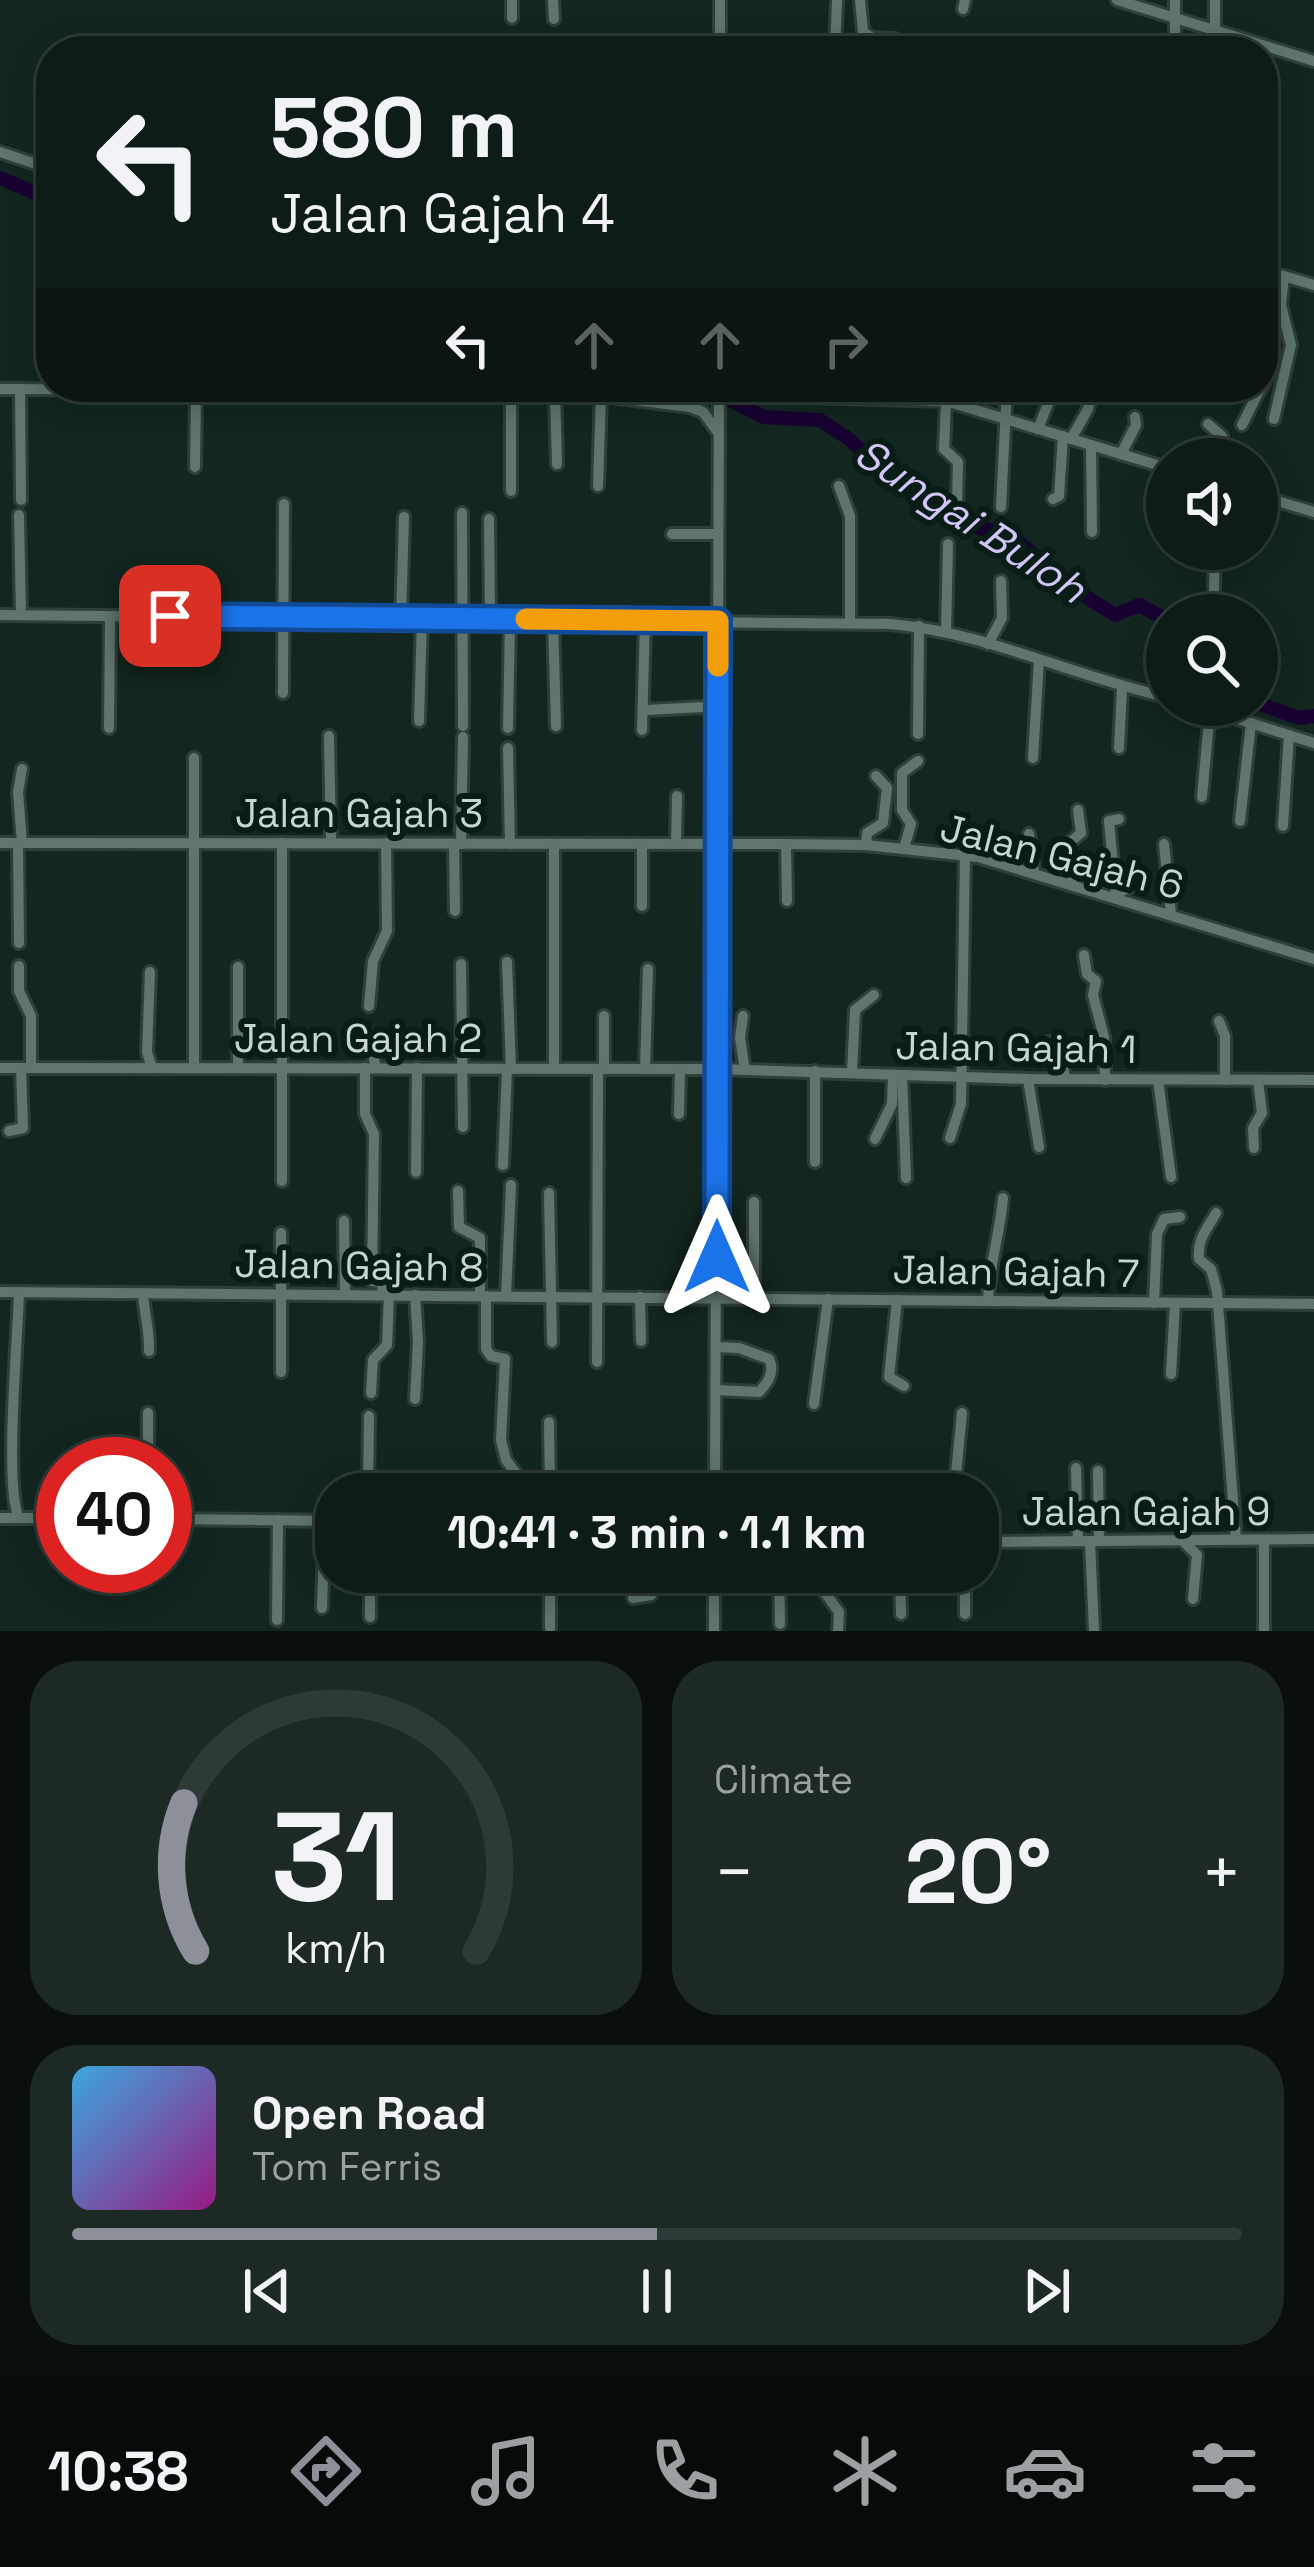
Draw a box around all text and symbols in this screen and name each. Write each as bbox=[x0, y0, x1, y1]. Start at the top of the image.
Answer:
text: 580 m bbox=[270, 74, 518, 182]
icon: left bbox=[72, 84, 228, 240]
text: Jalan Gajah 4 bbox=[270, 179, 615, 248]
icon: left bbox=[435, 312, 501, 378]
icon: ahead bbox=[561, 312, 627, 378]
icon: ahead bbox=[687, 312, 753, 378]
icon: right bbox=[813, 312, 879, 378]
water label: Sungai Buloh bbox=[845, 426, 1097, 615]
map controls bbox=[1146, 438, 1278, 726]
button: sound bbox=[1146, 438, 1278, 570]
pin bbox=[119, 565, 221, 667]
icon: arrive bbox=[137, 583, 203, 649]
button: search bbox=[1146, 594, 1278, 726]
street label: Jalan Gajah 3 bbox=[235, 789, 483, 838]
street label: Jalan Gajah 6 bbox=[935, 803, 1188, 910]
street label: Jalan Gajah 2 bbox=[234, 1014, 482, 1063]
street label: Jalan Gajah 1 bbox=[895, 1021, 1137, 1074]
position arrow bbox=[654, 1194, 780, 1320]
street label: Jalan Gajah 8 bbox=[234, 1239, 484, 1292]
street label: Jalan Gajah 7 bbox=[892, 1245, 1140, 1298]
speed limit sign: 40 bbox=[36, 1437, 192, 1593]
street label: Jalan Gajah 9 bbox=[1022, 1487, 1270, 1536]
text: 10:41 · 3 min · 1.1 km bbox=[447, 1504, 867, 1561]
text: Climate bbox=[714, 1755, 853, 1804]
text: 31 bbox=[271, 1777, 401, 1936]
text: 20° bbox=[904, 1814, 1052, 1929]
text: − bbox=[714, 1830, 755, 1914]
text: + bbox=[1201, 1830, 1242, 1914]
text: km/h bbox=[285, 1921, 387, 1976]
text: Open Road bbox=[252, 2085, 487, 2142]
text: Tom Ferris bbox=[252, 2142, 442, 2191]
icon: previous bbox=[234, 2258, 300, 2324]
icon: pause bbox=[624, 2258, 690, 2324]
icon: next bbox=[1014, 2258, 1080, 2324]
icon: directions bbox=[284, 2429, 368, 2513]
icon: music bbox=[464, 2429, 548, 2513]
icon: phone bbox=[643, 2429, 727, 2513]
icon: climate bbox=[823, 2429, 907, 2513]
icon: car bbox=[1003, 2429, 1087, 2513]
icon: filters bbox=[1182, 2429, 1266, 2513]
text: 10:38 bbox=[48, 2437, 189, 2506]

